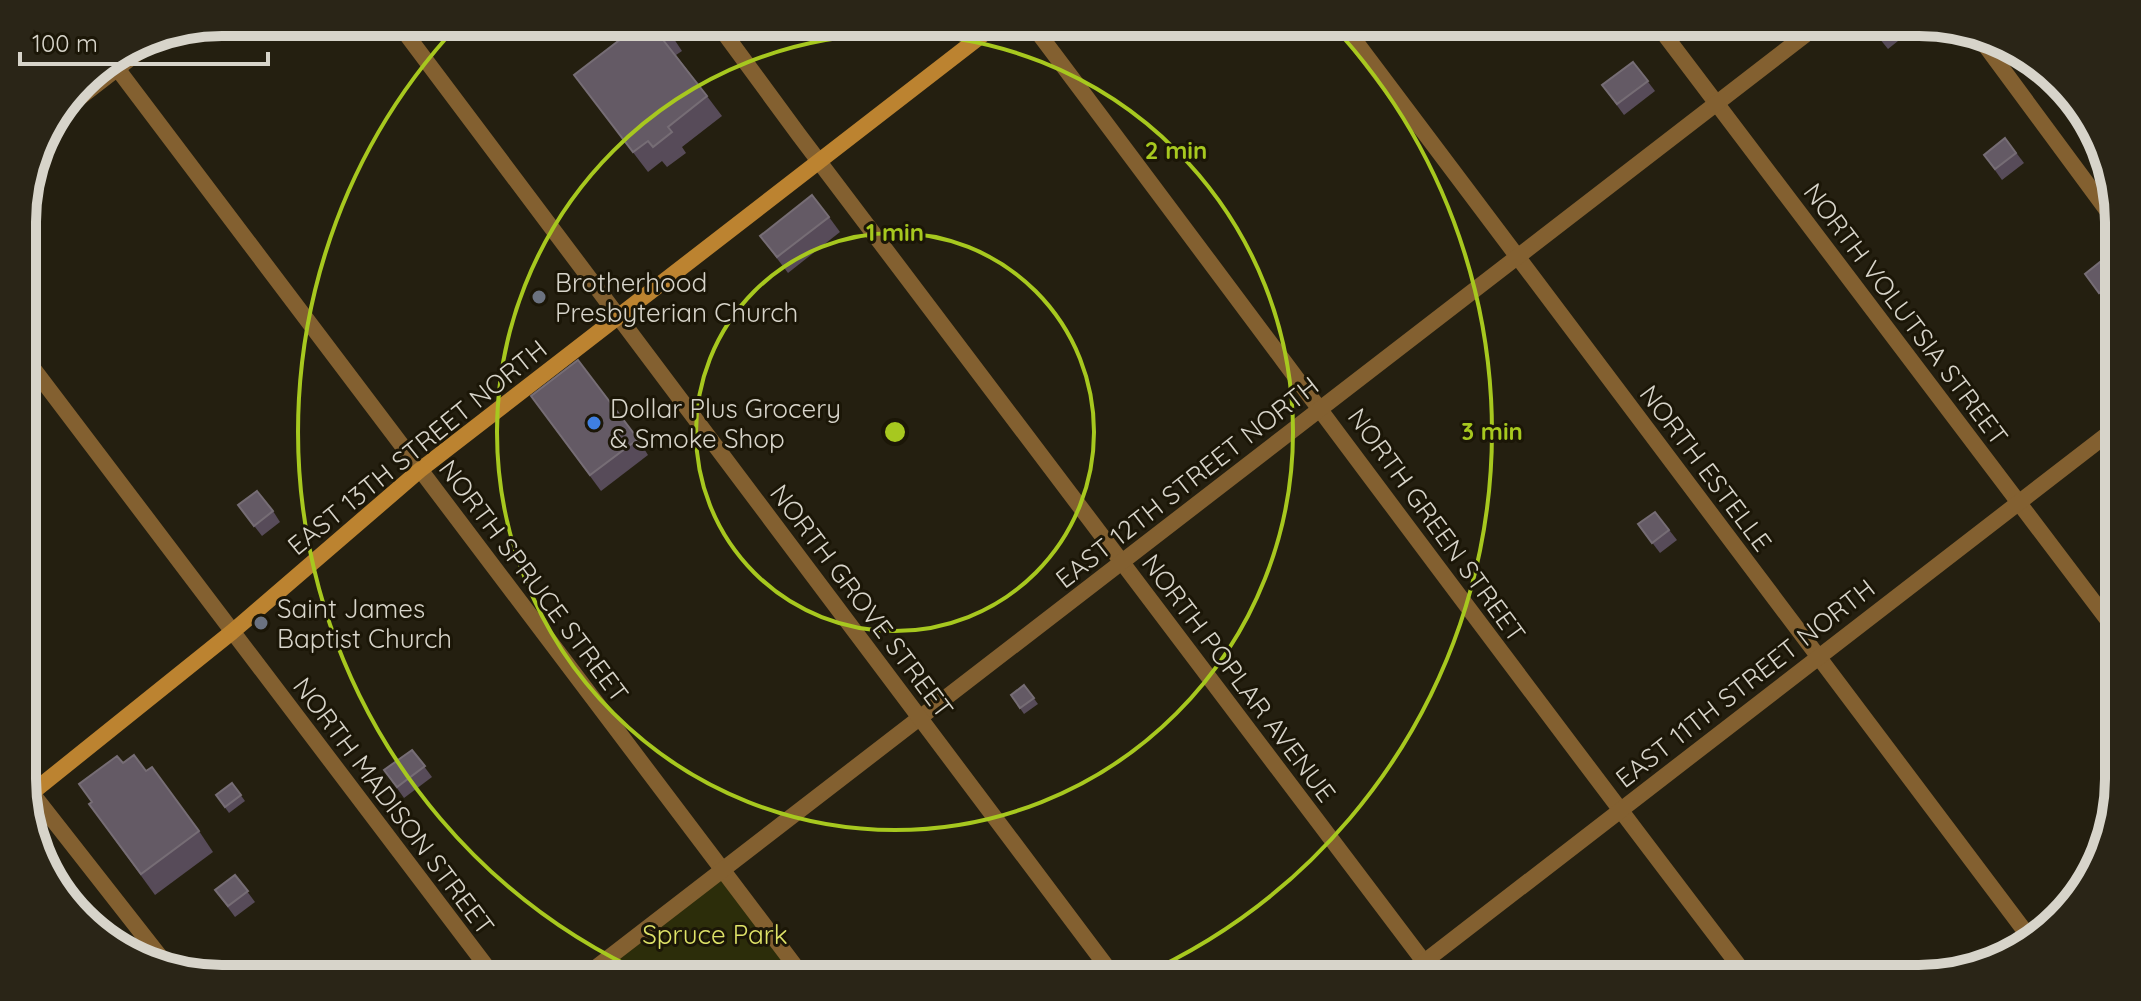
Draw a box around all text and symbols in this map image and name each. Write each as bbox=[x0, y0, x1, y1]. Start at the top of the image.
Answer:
scale bar bbox=[20, 16, 268, 66]
text: 100 m bbox=[32, 28, 98, 58]
text: 2 min bbox=[1145, 135, 1207, 165]
street label: NORTH VOLUTSIA STREET bbox=[1797, 176, 2015, 452]
text: 1 min bbox=[866, 217, 924, 247]
place label: Brotherhood Presbyterian Church bbox=[555, 266, 798, 329]
marker: Brotherhood Presbyterian Church bbox=[530, 288, 548, 306]
street label: EAST 13TH STREET NORTH bbox=[281, 332, 553, 562]
street label: EAST 12TH STREET NORTH bbox=[1049, 369, 1325, 595]
street label: NORTH ESTELLE bbox=[1633, 378, 1779, 558]
place label: Dollar Plus Grocery & Smoke Shop bbox=[610, 392, 841, 455]
street label: NORTH GREEN STREET bbox=[1341, 401, 1533, 649]
marker: Dollar Plus Grocery & Smoke Shop bbox=[585, 414, 603, 432]
text: 3 min bbox=[1461, 416, 1523, 446]
centre of rings bbox=[881, 418, 909, 446]
street label: NORTH SPRUCE STREET bbox=[432, 453, 636, 709]
street label: NORTH GROVE STREET bbox=[763, 478, 961, 724]
street label: NORTH POPLAR AVENUE bbox=[1135, 547, 1343, 809]
street label: EAST 11TH STREET NORTH bbox=[1609, 571, 1881, 795]
place label: Saint James Baptist Church bbox=[277, 592, 452, 655]
marker: Saint James Baptist Church bbox=[252, 614, 270, 632]
street label: NORTH MADISON STREET bbox=[286, 671, 502, 941]
park label: Spruce Park bbox=[642, 918, 788, 951]

